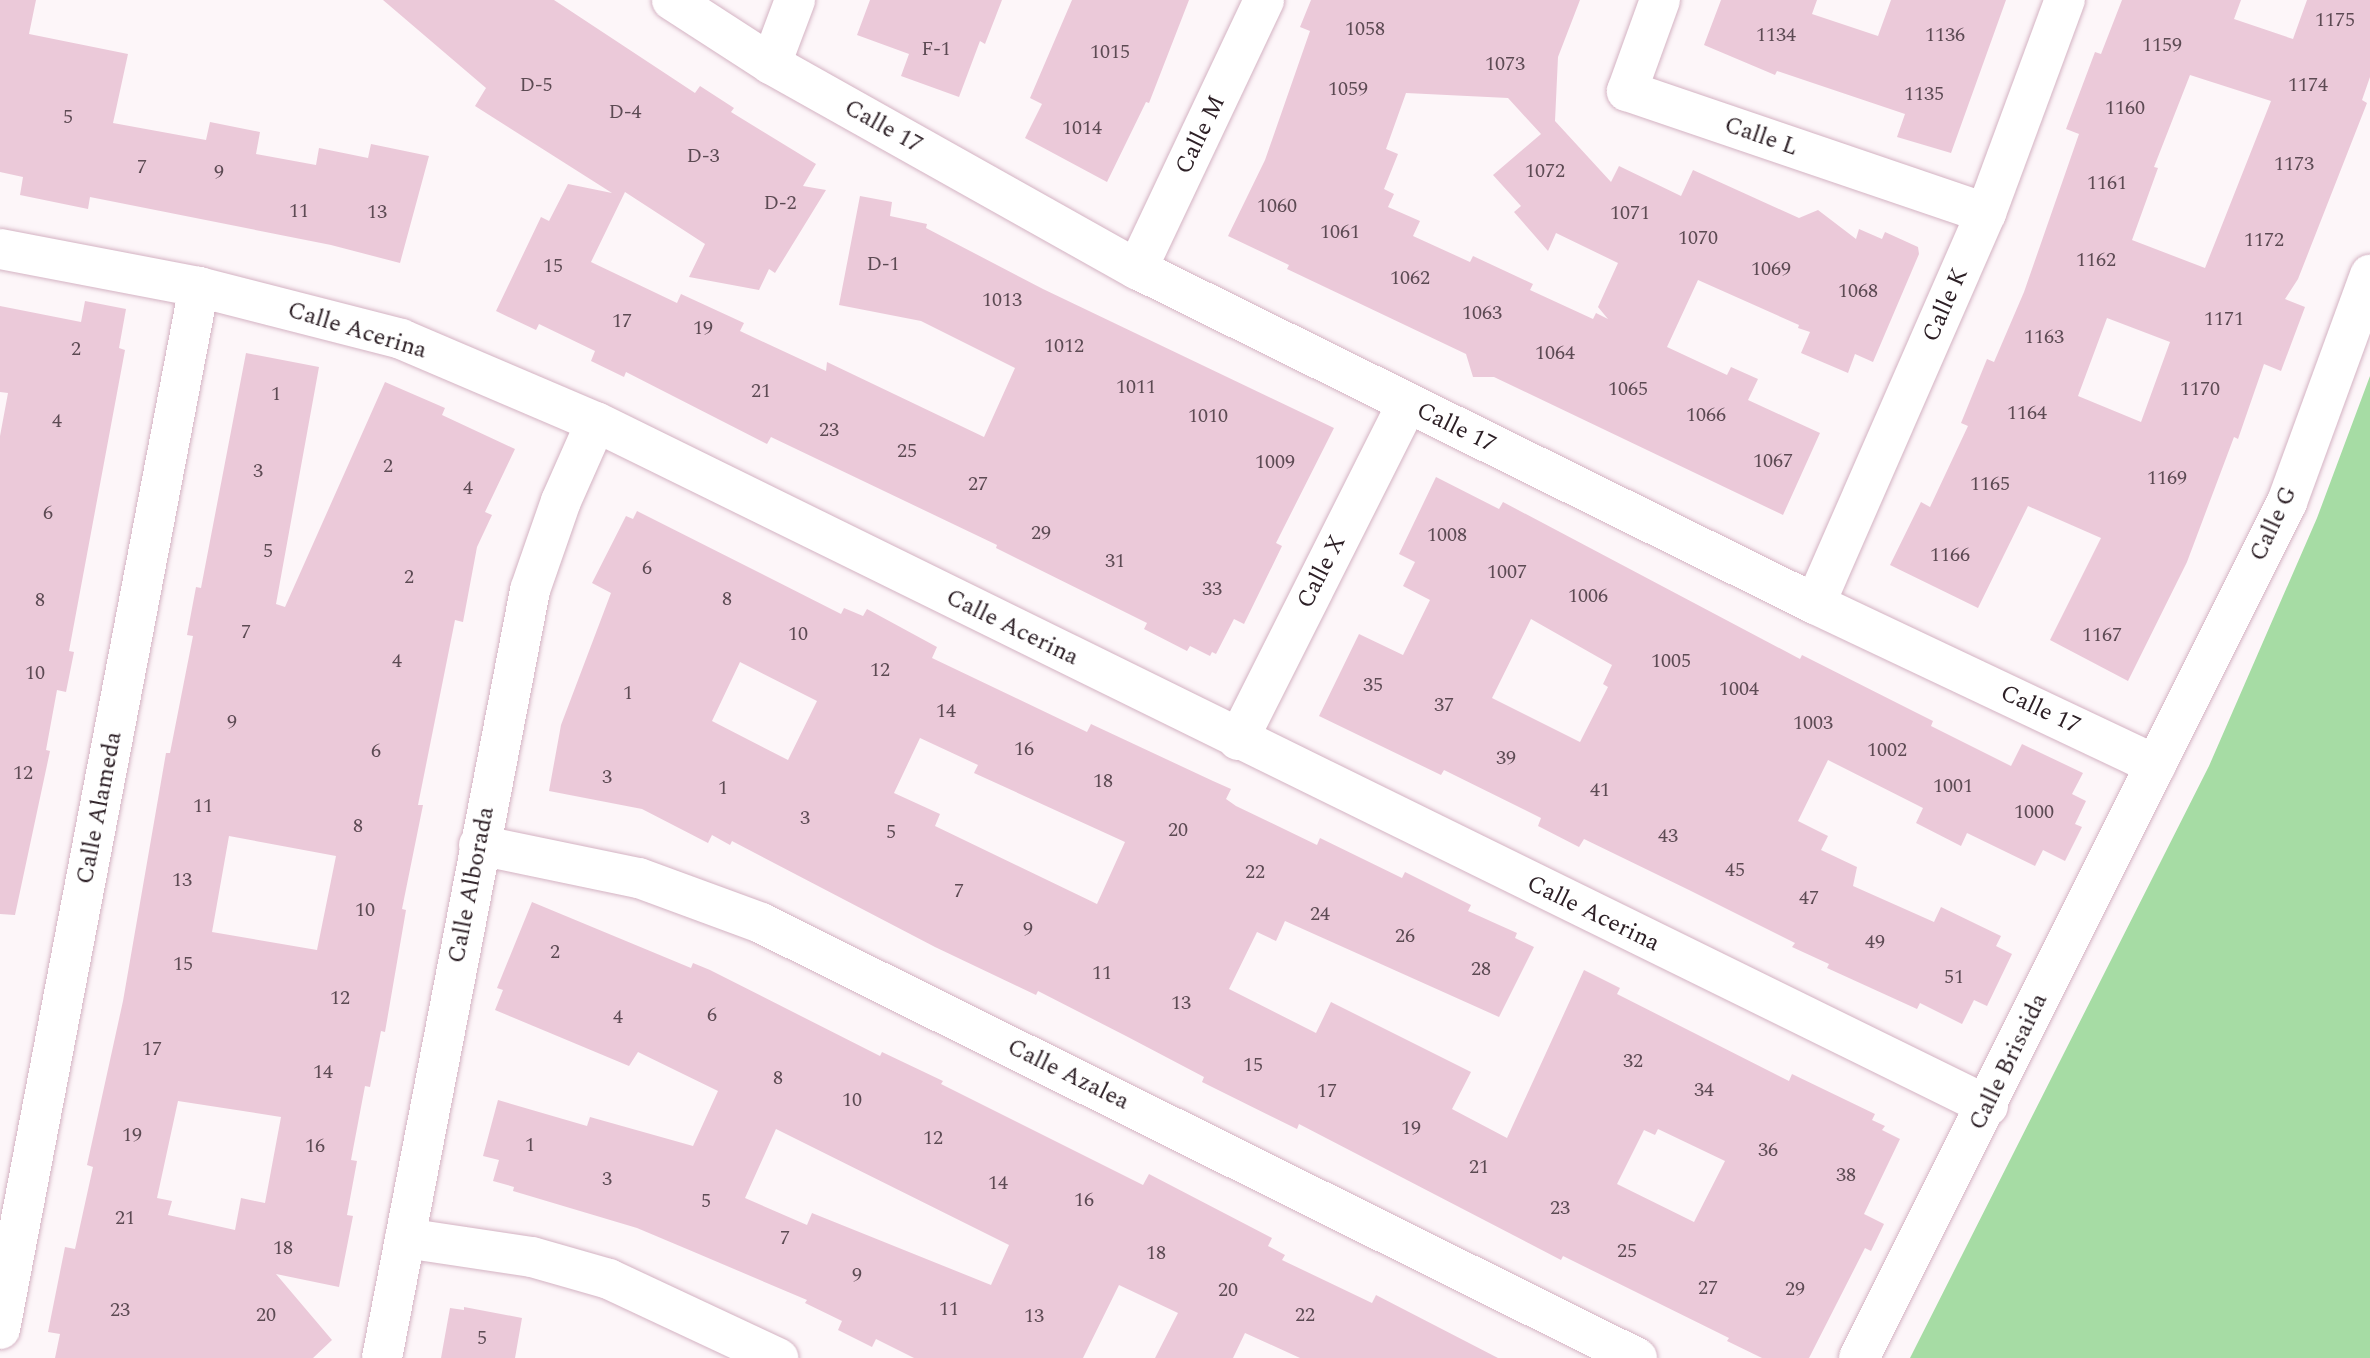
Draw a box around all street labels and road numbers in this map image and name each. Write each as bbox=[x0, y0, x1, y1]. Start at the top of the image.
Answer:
street label: Calle M bbox=[1170, 91, 1232, 179]
street label: Calle 17 bbox=[839, 94, 927, 160]
street label: Calle L bbox=[1720, 111, 1802, 163]
street label: Calle K bbox=[1917, 264, 1975, 346]
street label: Calle Acerina bbox=[284, 296, 430, 366]
street label: Calle 17 bbox=[1412, 396, 1500, 460]
street label: Calle G bbox=[2244, 482, 2304, 566]
street label: Calle X bbox=[1291, 530, 1353, 614]
street label: Calle Acerina bbox=[941, 583, 1083, 673]
street label: Calle 17 bbox=[1996, 679, 2084, 741]
street label: Calle Alameda bbox=[71, 729, 129, 887]
street label: Calle Alborada bbox=[443, 804, 501, 966]
street label: Calle Acerina bbox=[1522, 869, 1664, 959]
street label: Calle Brisaida bbox=[1964, 989, 2054, 1135]
street label: Calle Azalea bbox=[1002, 1033, 1134, 1117]

